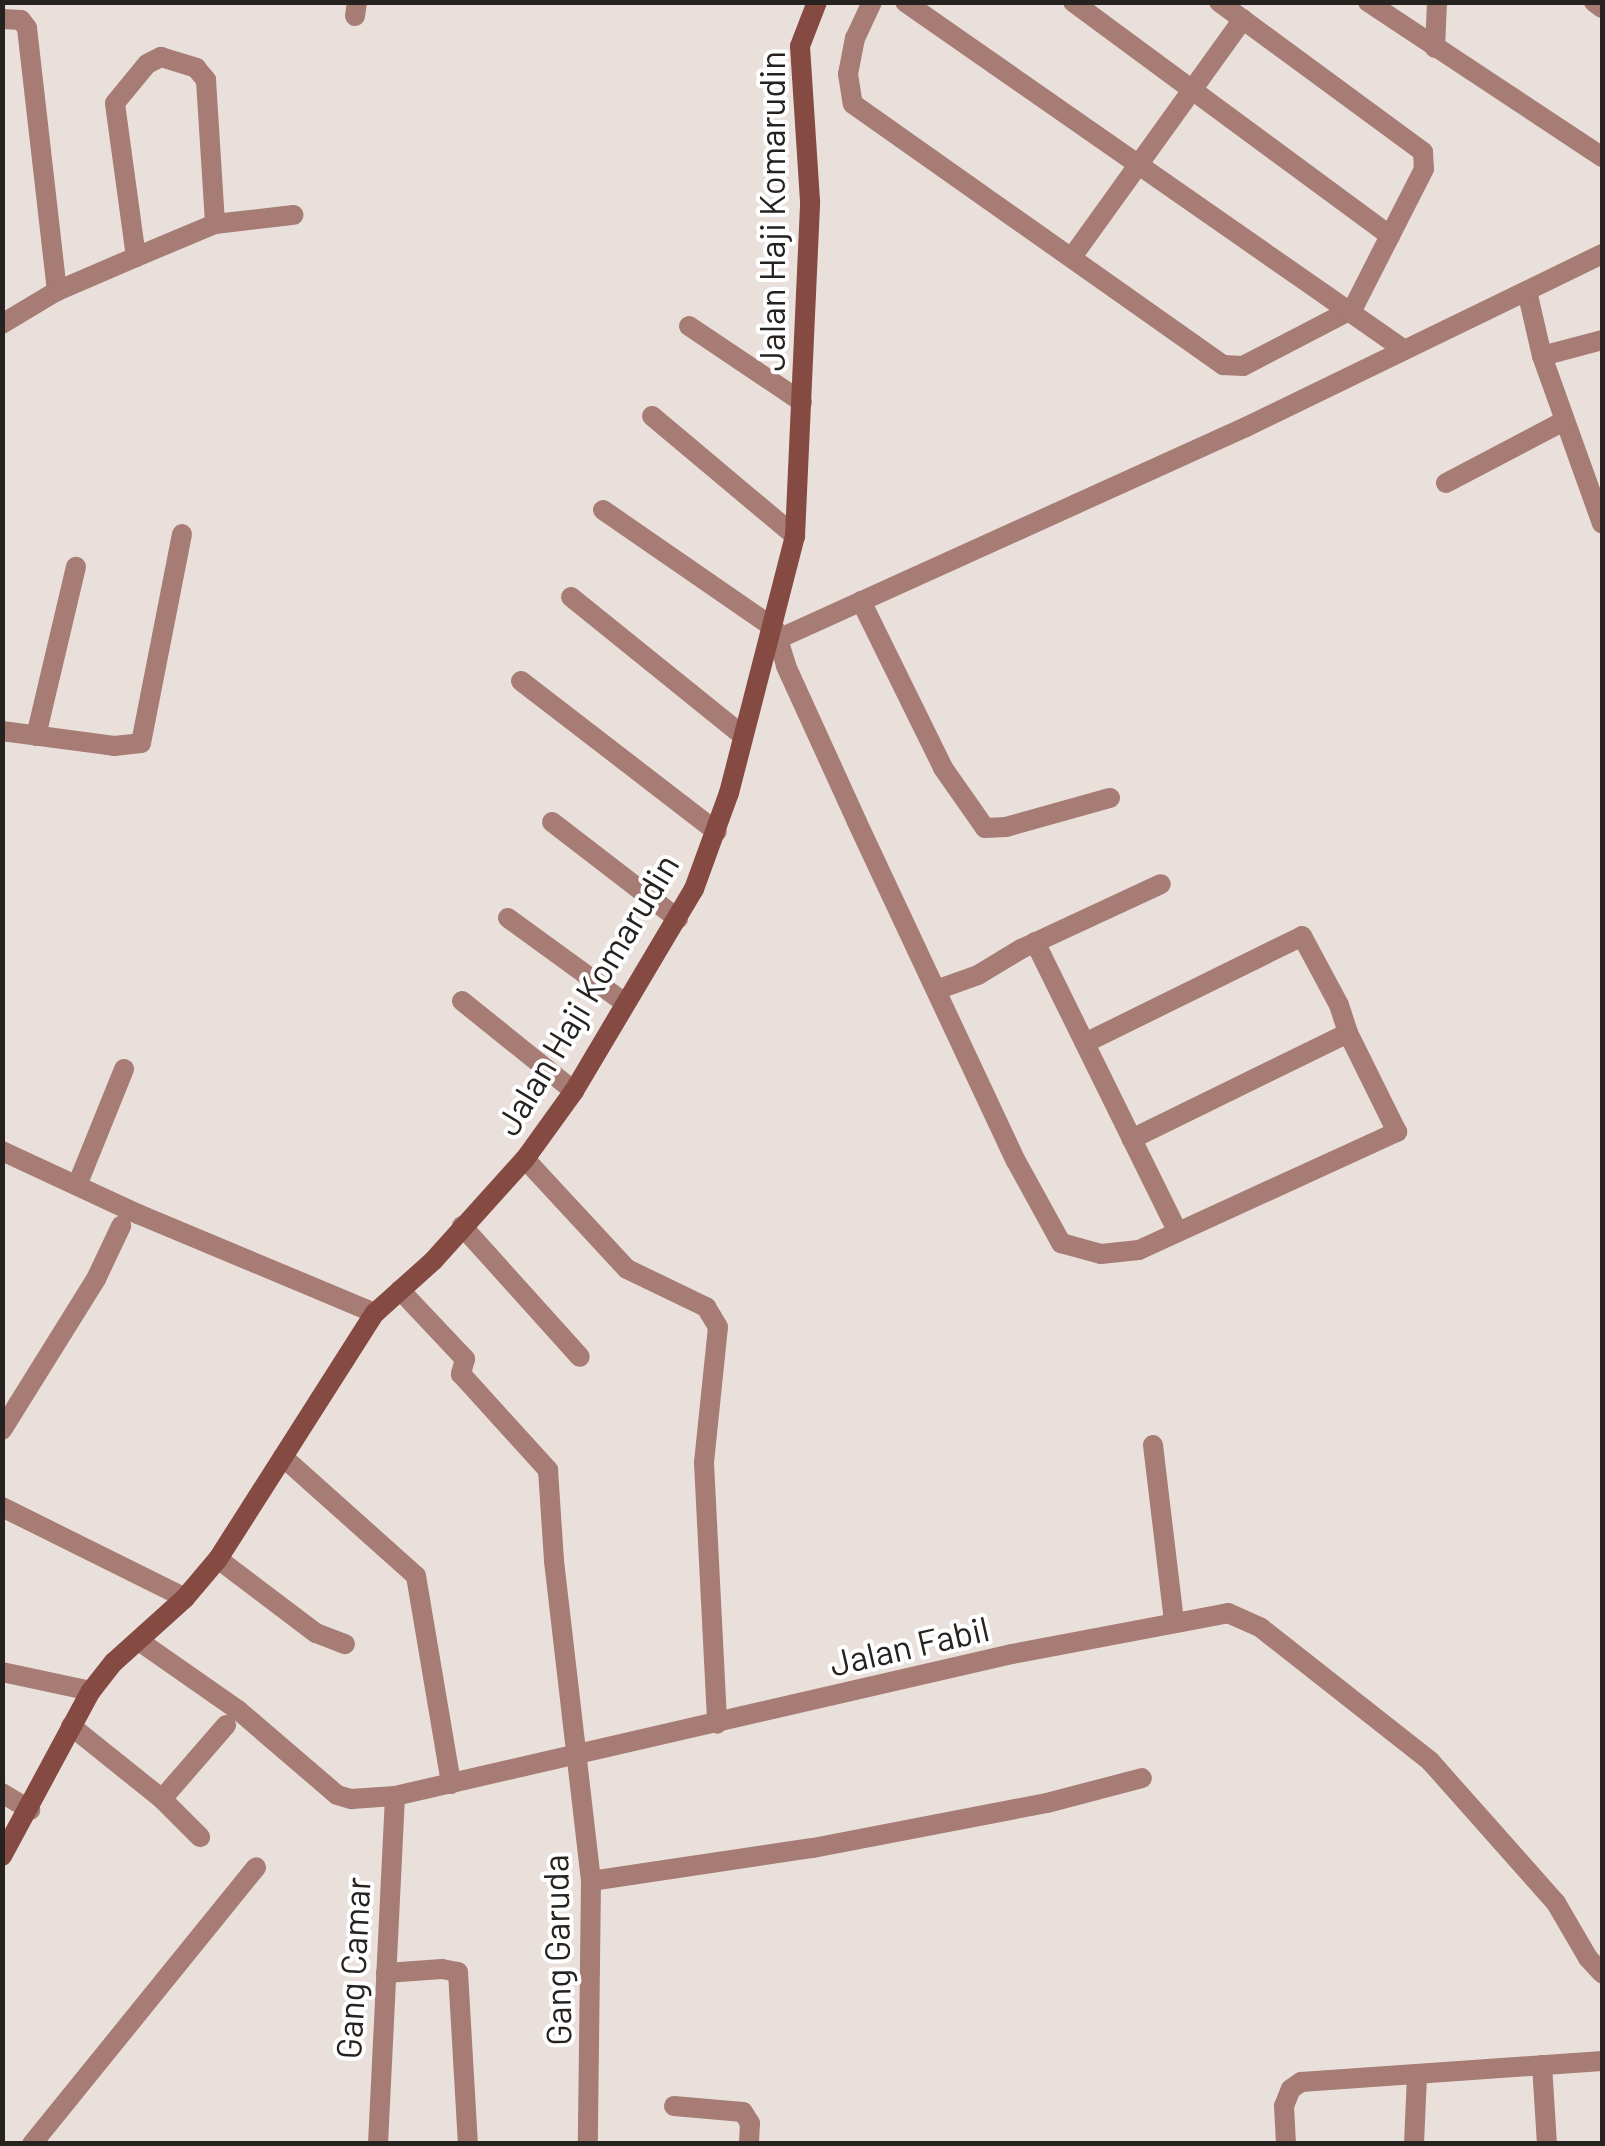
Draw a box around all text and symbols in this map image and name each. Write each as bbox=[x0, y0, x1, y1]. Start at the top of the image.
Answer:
street label: Jalan Haji Komarudin bbox=[750, 51, 792, 371]
street label: Jalan Haji Komarudin bbox=[486, 846, 686, 1142]
street label: Jalan Fabil bbox=[825, 1606, 993, 1684]
street label: Gang Garuda bbox=[533, 1854, 579, 2046]
street label: Gang Camar bbox=[326, 1876, 378, 2060]

